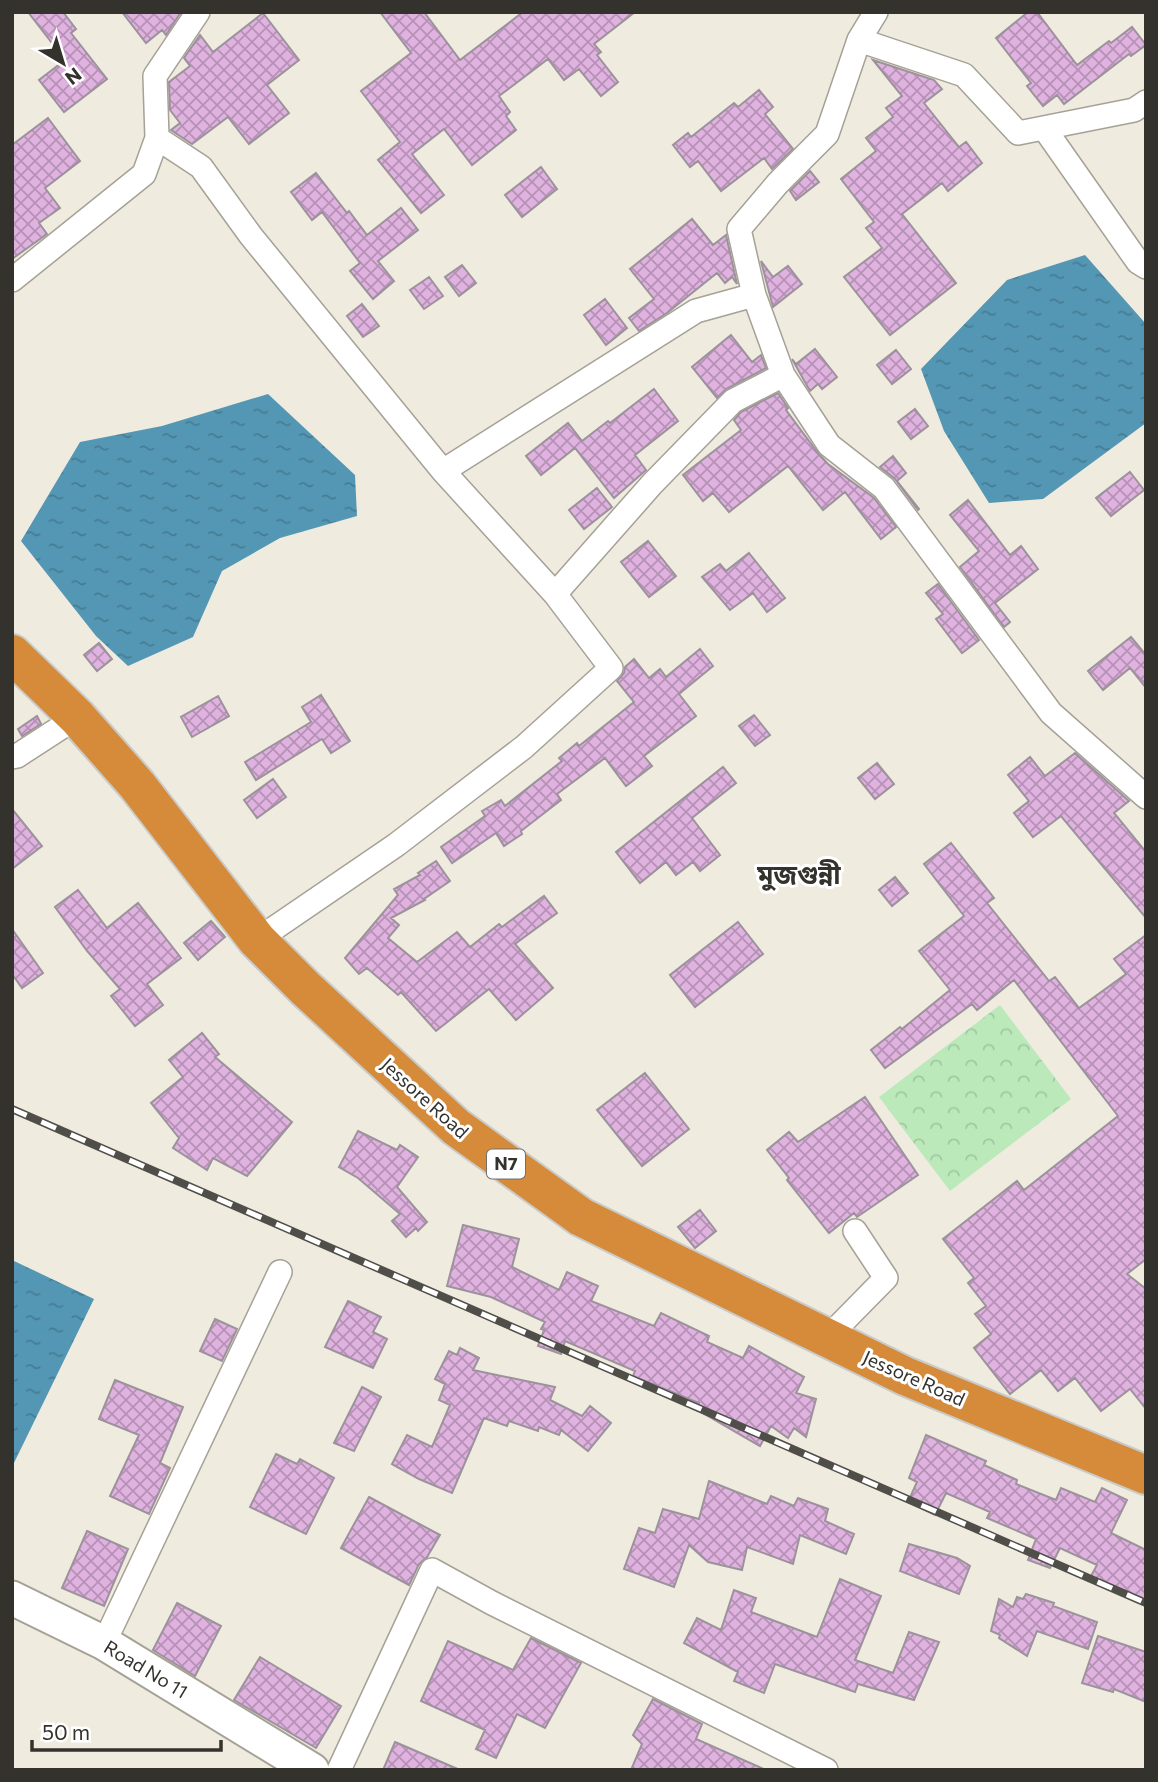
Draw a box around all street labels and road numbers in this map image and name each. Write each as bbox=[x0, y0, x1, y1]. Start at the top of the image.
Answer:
street label: Jessore Road bbox=[377, 1052, 474, 1143]
road number: N7 bbox=[487, 1149, 525, 1178]
street label: Jessore Road bbox=[860, 1345, 969, 1410]
street label: Road No 11 bbox=[100, 1635, 192, 1703]

